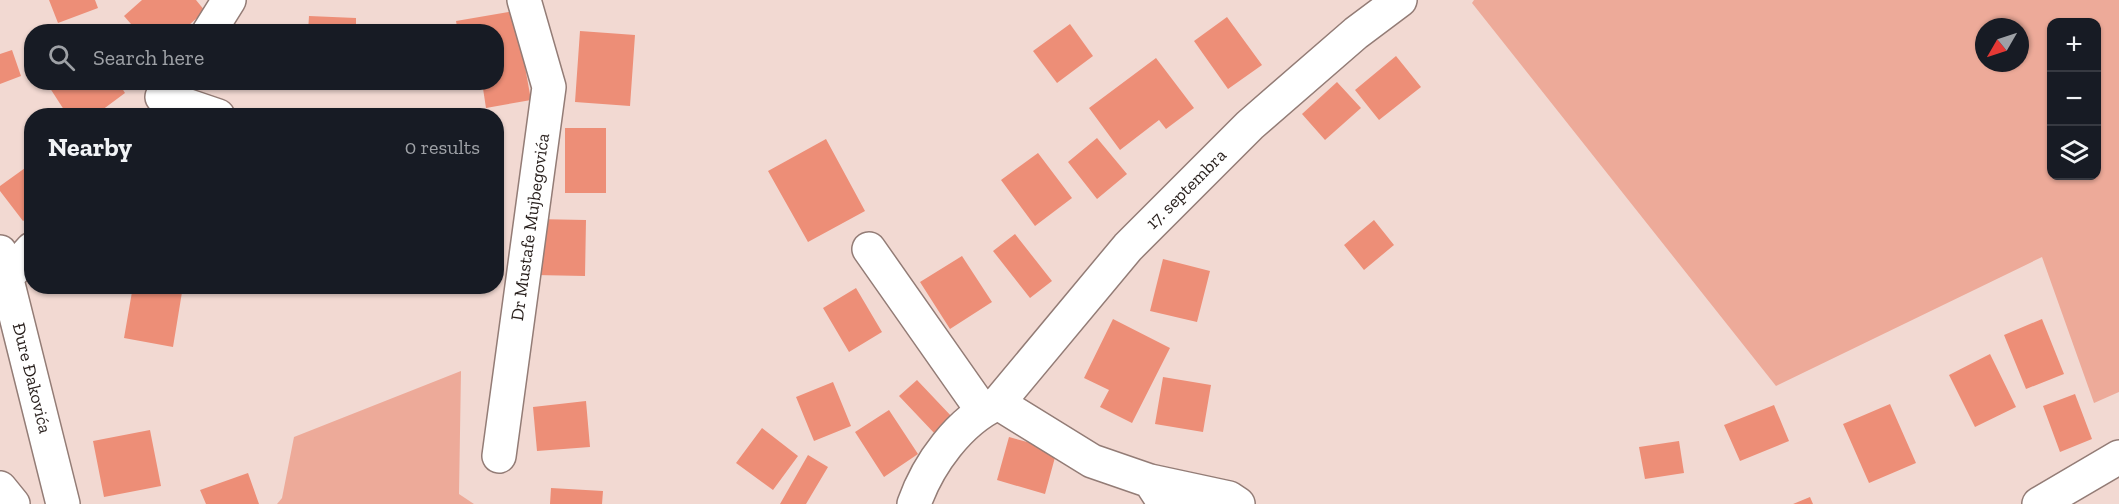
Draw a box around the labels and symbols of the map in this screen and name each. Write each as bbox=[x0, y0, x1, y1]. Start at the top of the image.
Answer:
north arrow bbox=[1975, 18, 2029, 72]
street label: Dr Mustafe Mujbegovića bbox=[506, 131, 554, 322]
street label: 17. septembra bbox=[1141, 144, 1231, 234]
street label: Đure Đakovića bbox=[8, 320, 56, 436]

